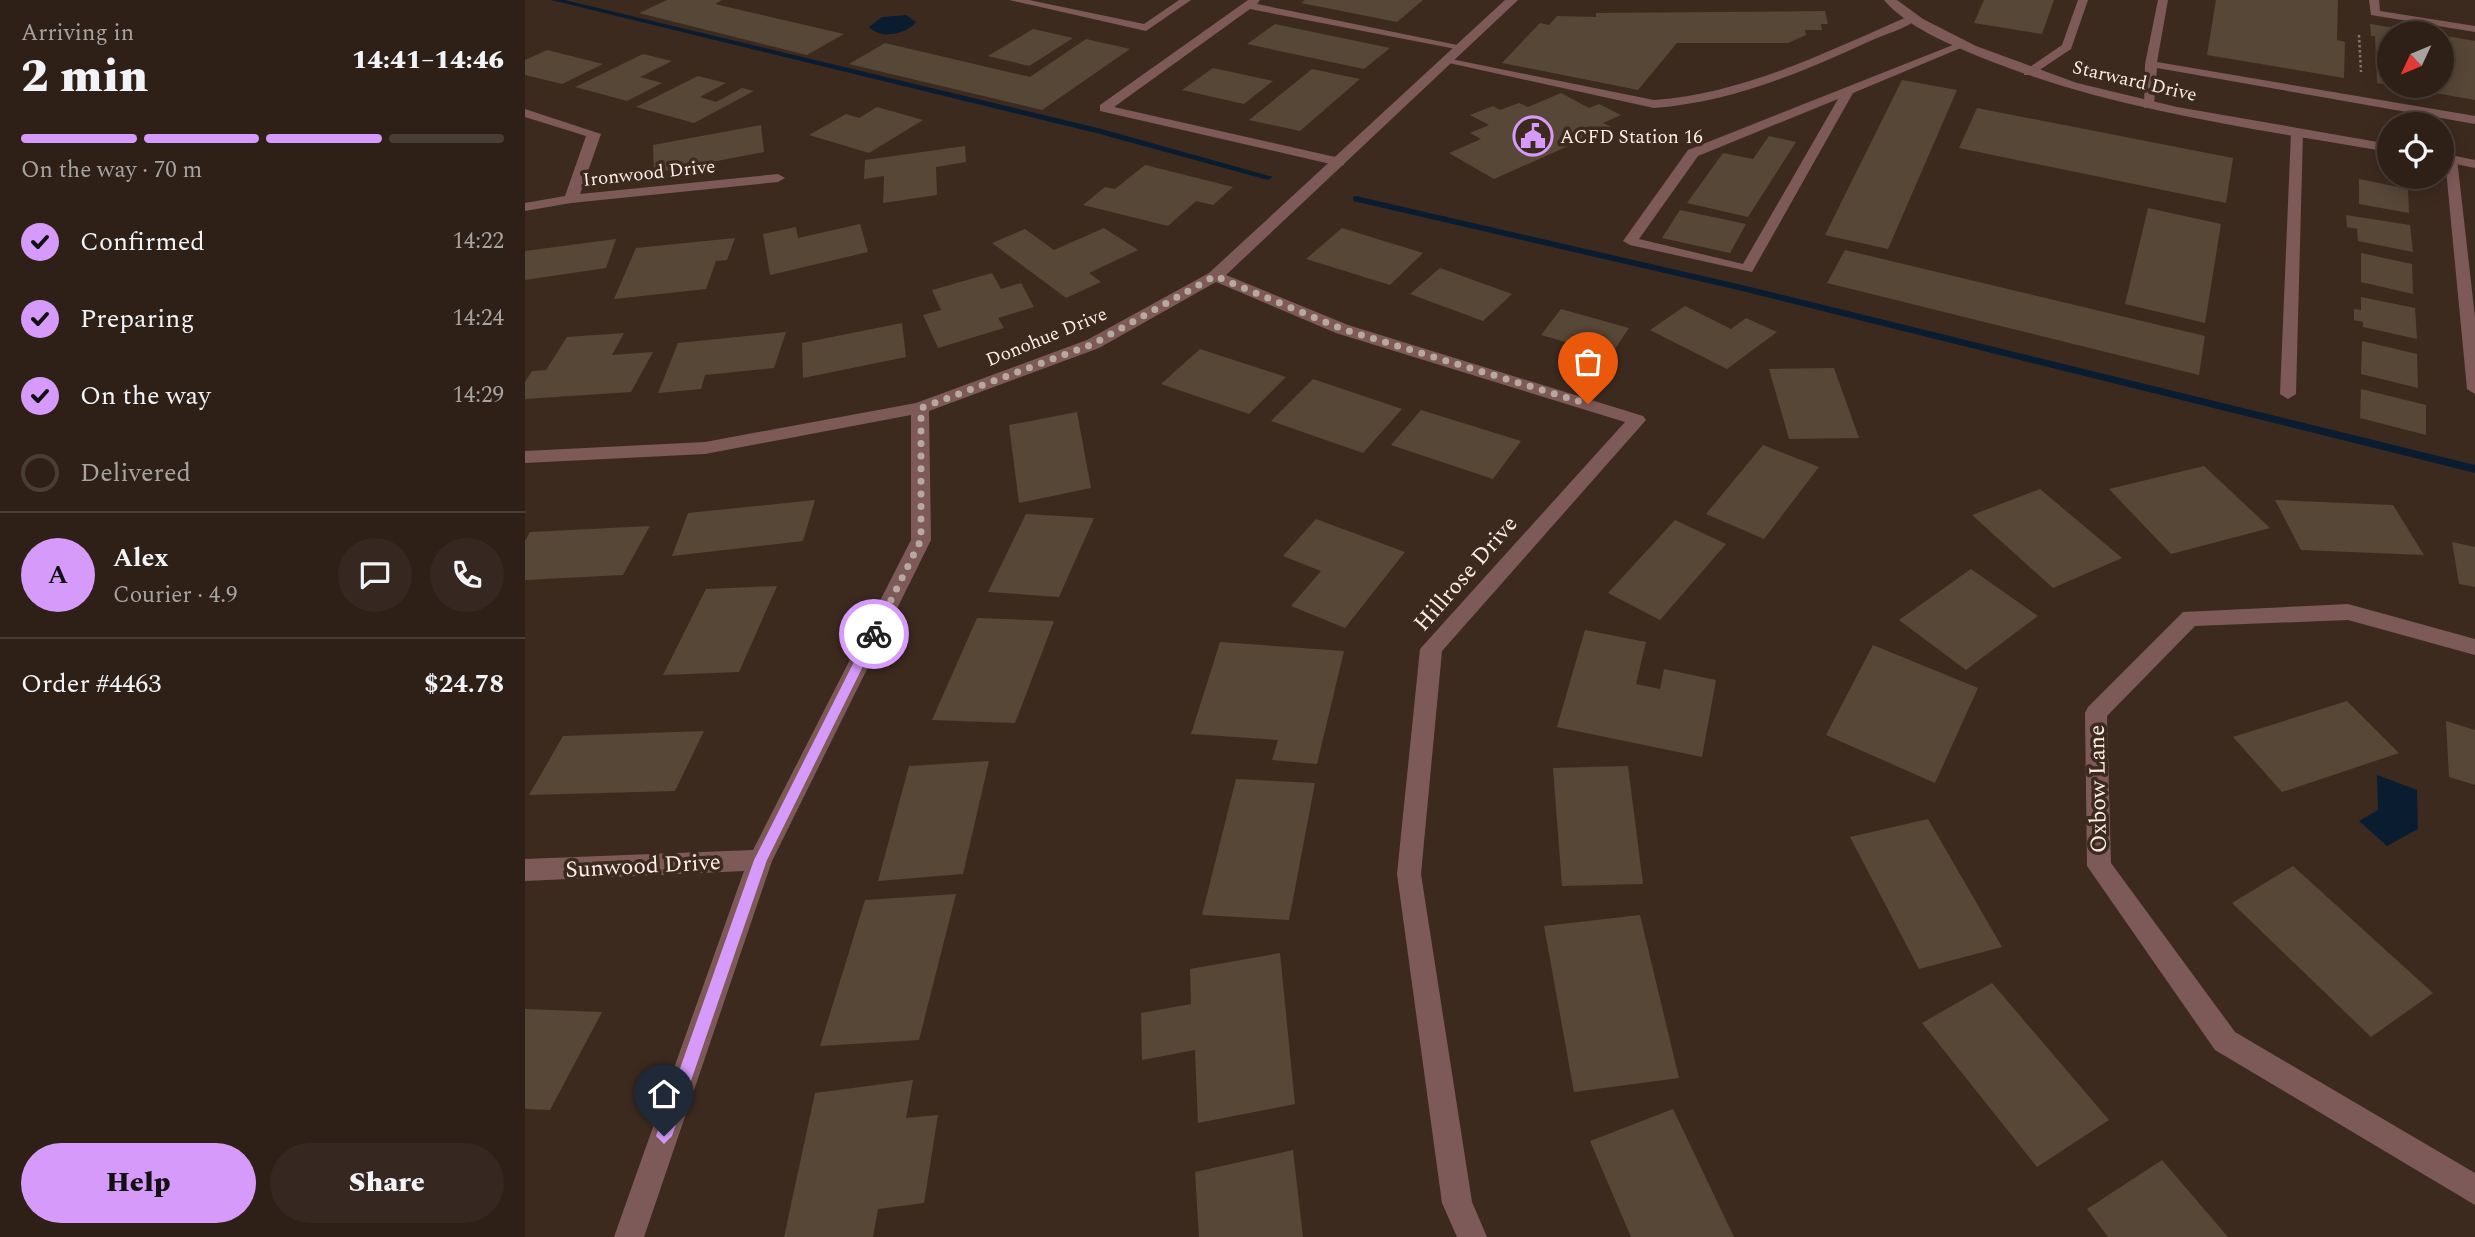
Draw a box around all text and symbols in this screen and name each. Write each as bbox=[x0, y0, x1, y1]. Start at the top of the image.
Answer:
text: Arriving in bbox=[21, 16, 134, 51]
north arrow bbox=[2377, 21, 2453, 98]
map controls bbox=[2377, 21, 2454, 189]
text: 14:41–14:46 bbox=[352, 40, 504, 80]
text: 2 min bbox=[21, 42, 148, 112]
street label: Starward Drive bbox=[2070, 53, 2200, 110]
button: locate bbox=[2377, 112, 2454, 189]
public building icon: ACFD Station 16 bbox=[1512, 115, 1554, 157]
place label: ACFD Station 16 bbox=[1560, 123, 1703, 152]
street label: Ironwood Drive bbox=[581, 152, 717, 195]
text: On the way · 70 m bbox=[21, 153, 202, 188]
text: Confirmed bbox=[80, 222, 205, 262]
icon: check bbox=[21, 223, 59, 261]
text: 14:22 bbox=[452, 224, 504, 259]
text: Preparing bbox=[80, 299, 194, 339]
icon: check bbox=[21, 300, 59, 338]
street label: Donohue Drive bbox=[982, 300, 1112, 375]
text: 14:24 bbox=[452, 301, 504, 336]
pin bbox=[1558, 332, 1618, 404]
icon: bag bbox=[1569, 343, 1607, 381]
text: On the way bbox=[80, 376, 211, 416]
icon: check bbox=[21, 377, 59, 415]
text: 14:29 bbox=[452, 378, 504, 413]
text: Delivered bbox=[80, 453, 191, 493]
street label: Hillrose Drive bbox=[1406, 508, 1527, 640]
text: Alex bbox=[113, 538, 168, 578]
button: chat bbox=[338, 538, 412, 612]
button: phone bbox=[430, 538, 504, 612]
text: A bbox=[48, 555, 68, 595]
text: Courier · 4.9 bbox=[113, 578, 238, 613]
courier bbox=[839, 599, 909, 669]
icon: bike bbox=[855, 615, 893, 653]
text: Order #4463 bbox=[21, 664, 161, 704]
text: $24.78 bbox=[424, 664, 504, 704]
street label: Oxbow Lane bbox=[2080, 724, 2117, 854]
street label: Sunwood Drive bbox=[564, 845, 722, 888]
pin bbox=[634, 1064, 694, 1136]
icon: home bbox=[645, 1075, 683, 1113]
button: Help bbox=[21, 1143, 256, 1223]
button: Share bbox=[270, 1143, 504, 1223]

